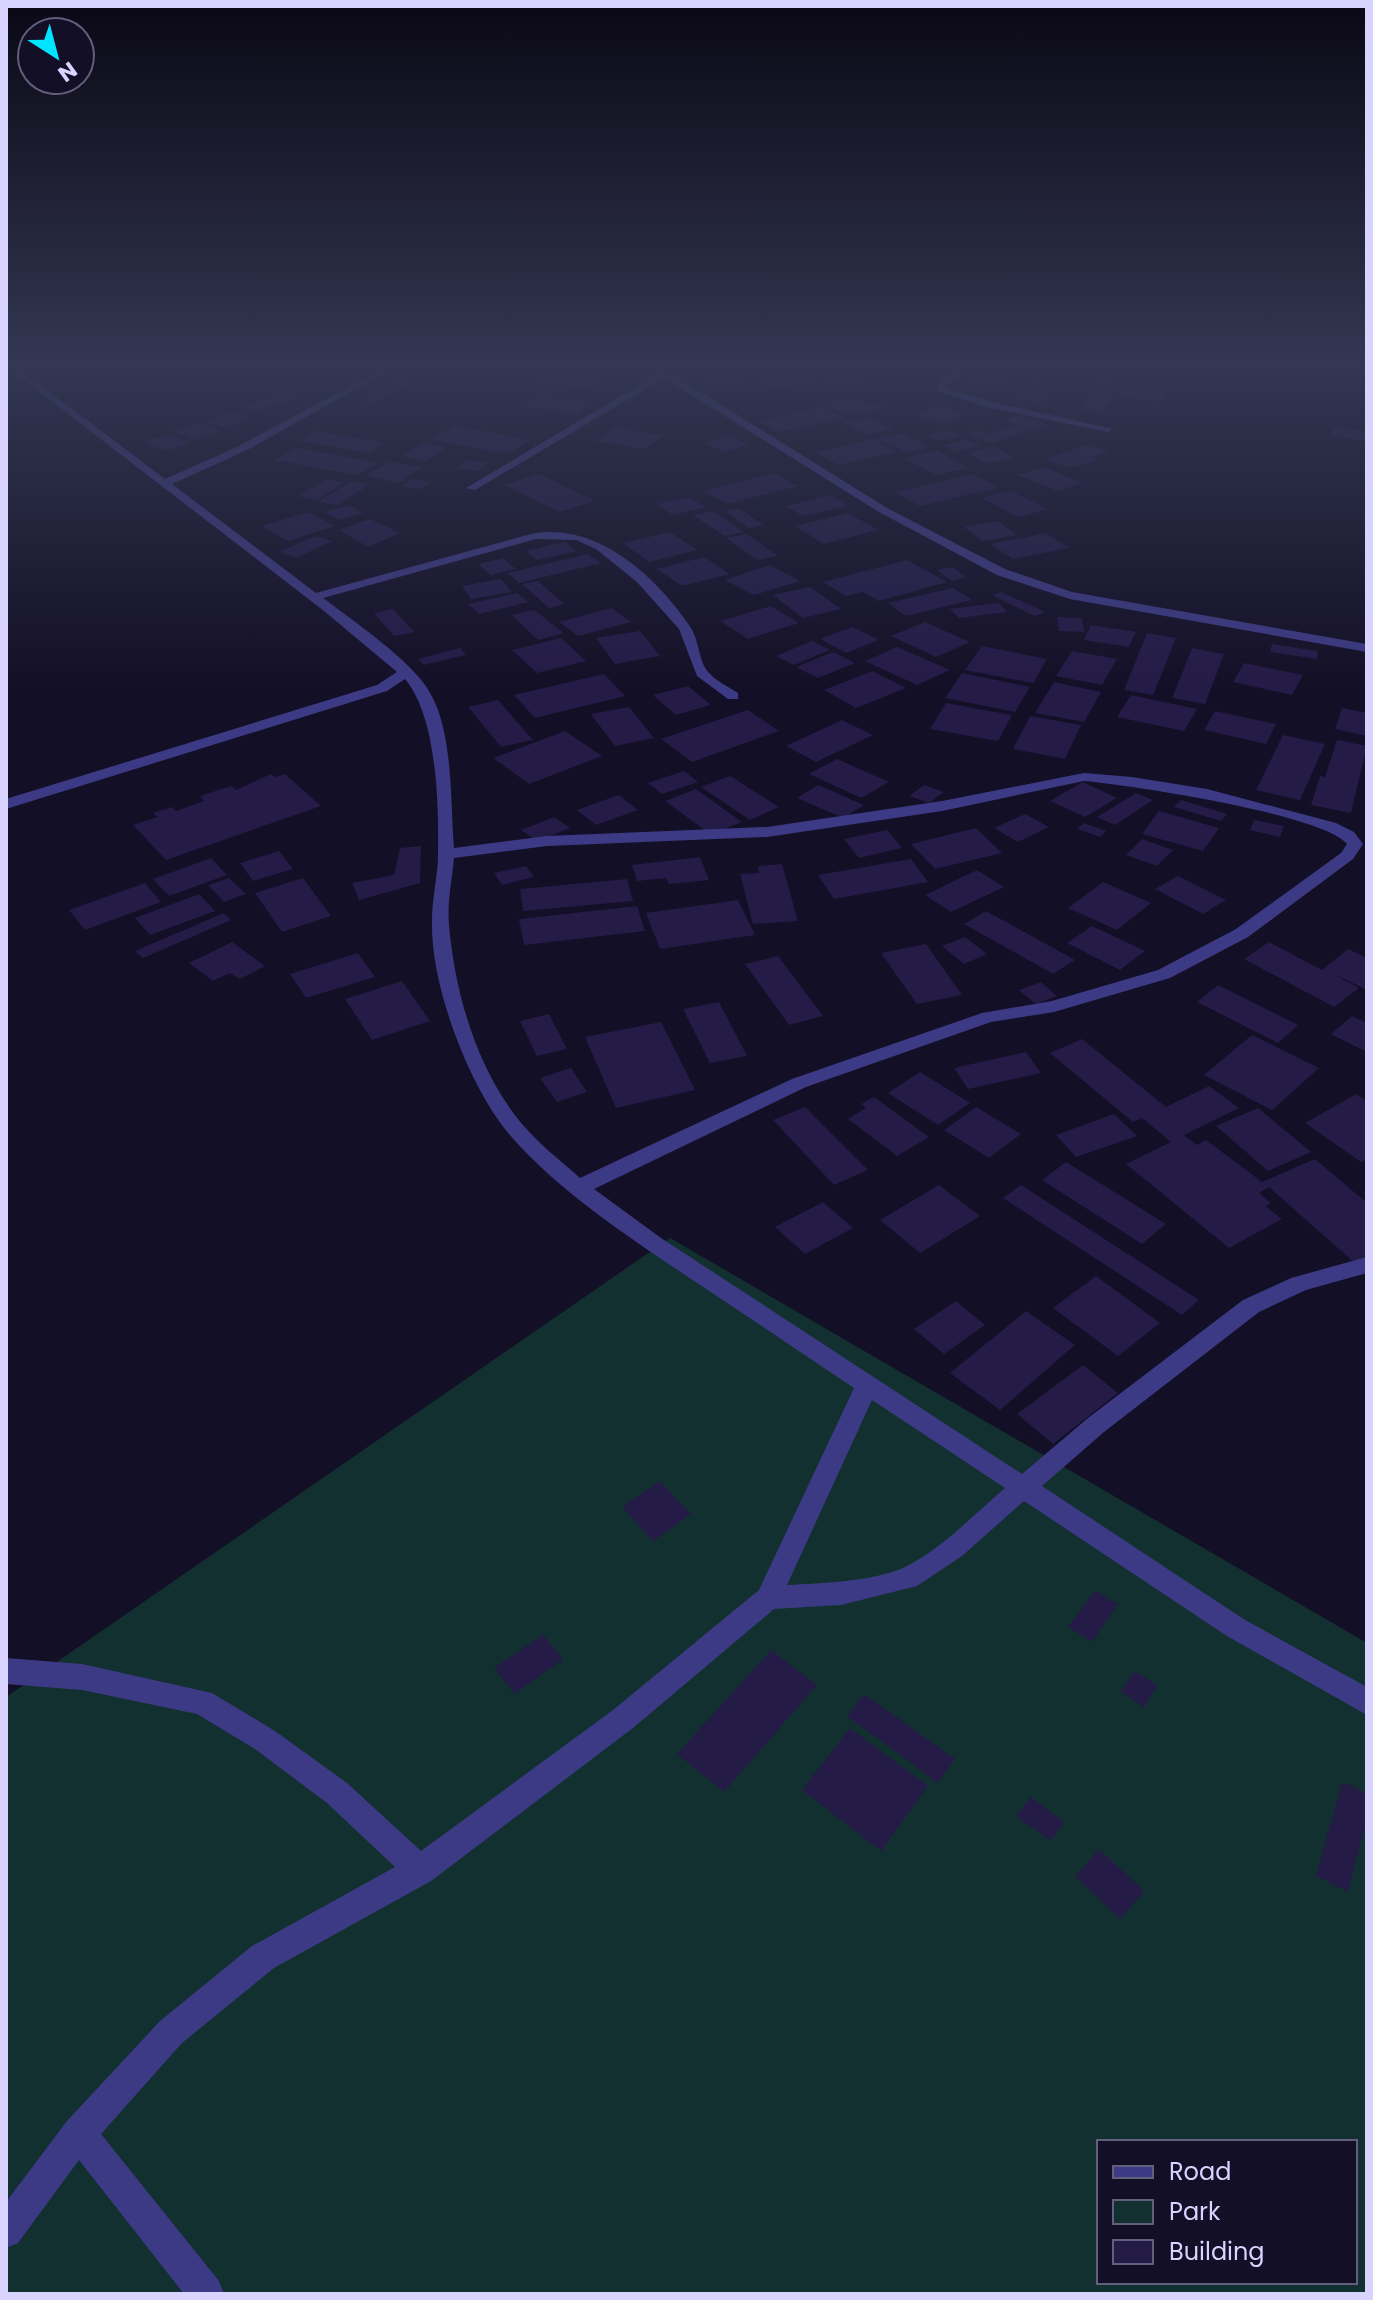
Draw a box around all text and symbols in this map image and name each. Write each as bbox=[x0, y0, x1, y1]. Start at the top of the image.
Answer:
north arrow bbox=[16, 16, 96, 96]
text: N bbox=[52, 54, 83, 89]
legend bbox=[1097, 2140, 1357, 2284]
text: Road bbox=[1169, 2155, 1231, 2188]
text: Park bbox=[1169, 2195, 1221, 2228]
text: Building bbox=[1169, 2235, 1265, 2268]

